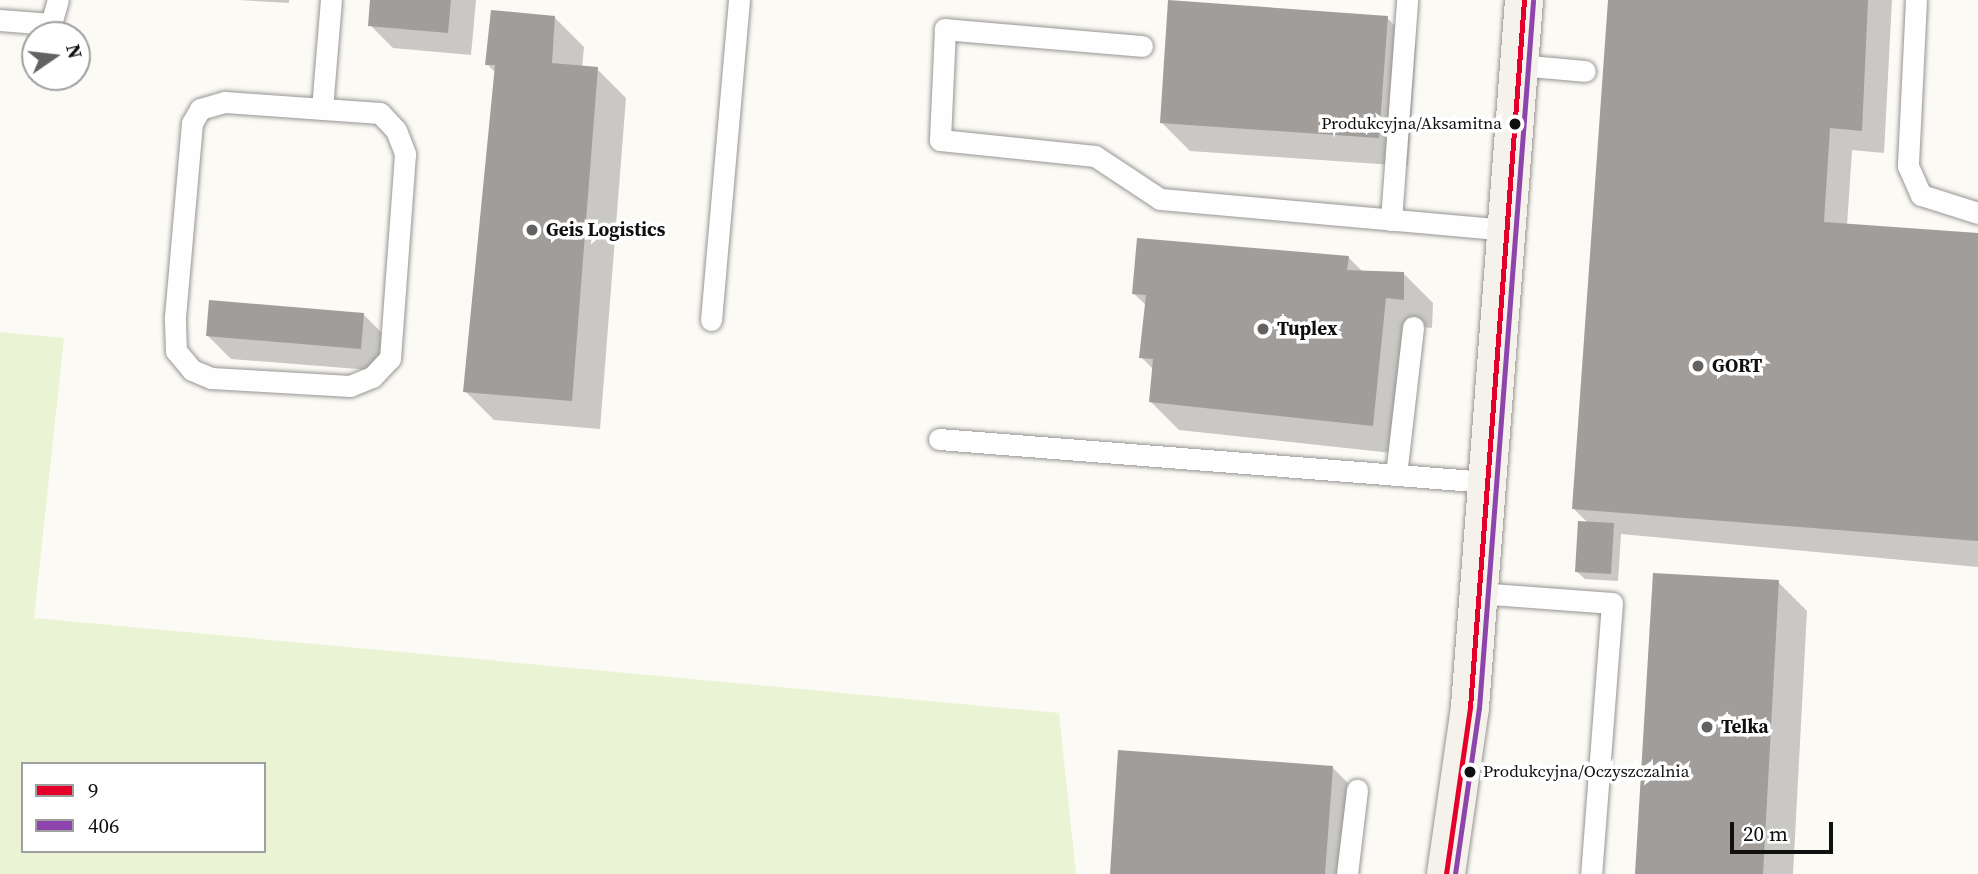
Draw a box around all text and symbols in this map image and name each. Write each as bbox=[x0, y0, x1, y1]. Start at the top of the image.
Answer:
north arrow bbox=[21, 21, 91, 91]
text: N bbox=[60, 42, 89, 61]
place label: Produkcyjna/Aksamitna bbox=[1321, 114, 1502, 134]
marker: Produkcyjna/Aksamitna bbox=[1508, 117, 1522, 131]
place label: Geis Logistics bbox=[546, 219, 665, 241]
marker: Geis Logistics bbox=[524, 222, 540, 238]
place label: Tuplex bbox=[1277, 318, 1337, 340]
marker: Tuplex bbox=[1255, 321, 1271, 337]
place label: GORT bbox=[1712, 355, 1762, 377]
marker: GORT bbox=[1690, 358, 1706, 374]
place label: Telka bbox=[1721, 716, 1769, 738]
marker: Telka bbox=[1699, 719, 1715, 735]
legend bbox=[21, 762, 266, 853]
place label: Produkcyjna/Oczyszczalnia bbox=[1483, 762, 1689, 782]
marker: Produkcyjna/Oczyszczalnia bbox=[1463, 765, 1477, 779]
text: 9 bbox=[88, 776, 99, 805]
scale bar bbox=[1733, 808, 1836, 852]
text: 406 bbox=[88, 811, 120, 840]
text: 20 m bbox=[1743, 819, 1788, 848]

